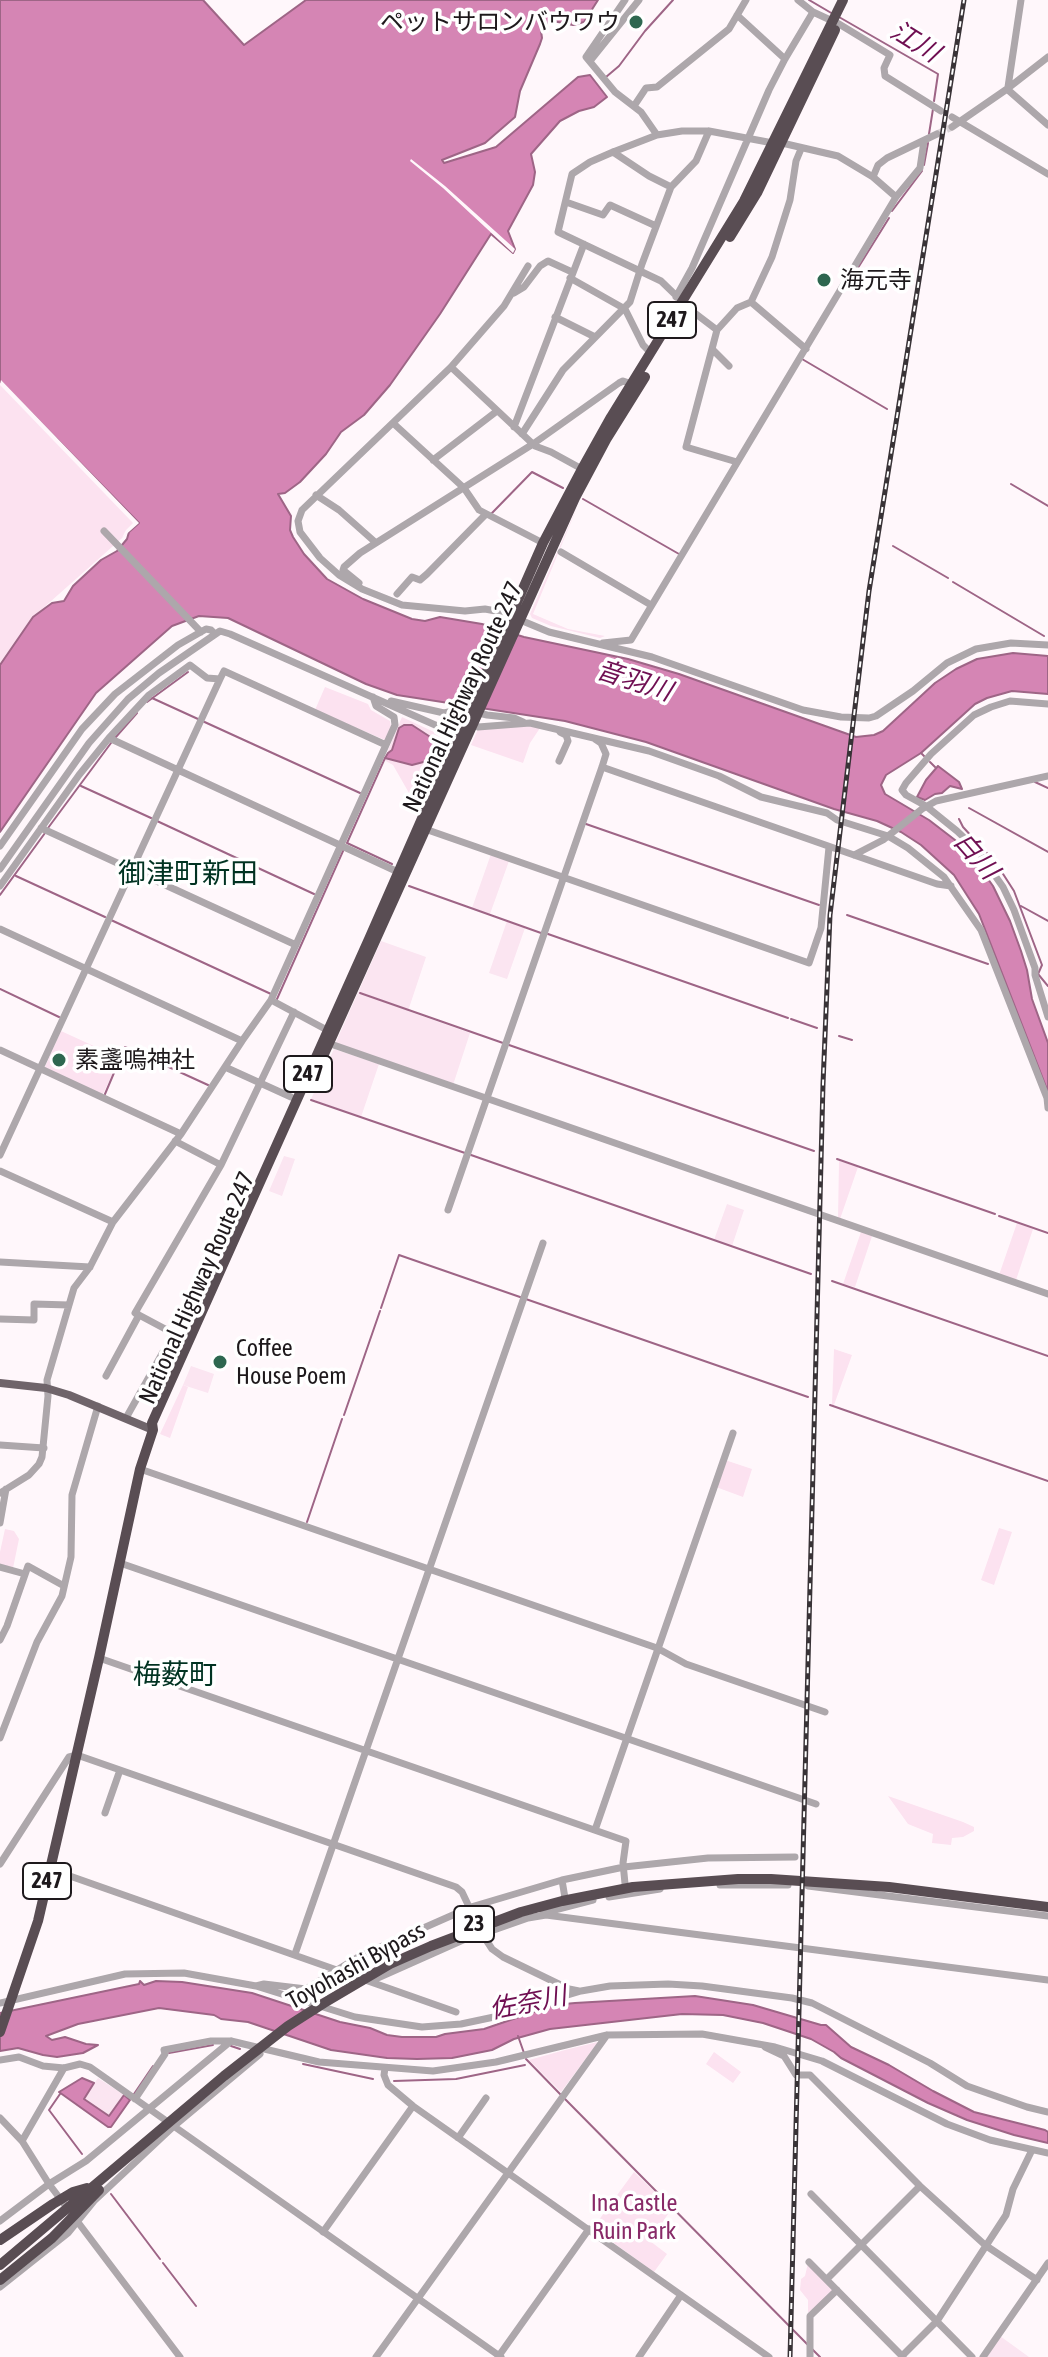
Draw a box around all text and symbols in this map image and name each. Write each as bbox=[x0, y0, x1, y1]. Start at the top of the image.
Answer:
place label: ペットサロンバウワウ bbox=[380, 8, 620, 36]
marker: ペットサロンバウワウ bbox=[627, 13, 645, 31]
water label: 江川 bbox=[885, 15, 945, 69]
place label: 海元寺 bbox=[840, 266, 912, 294]
marker: 海元寺 bbox=[815, 271, 833, 289]
road number: 247 bbox=[648, 302, 696, 338]
street label: National Highway Route 247 bbox=[397, 577, 529, 817]
water label: 音羽川 bbox=[592, 654, 676, 708]
water label: 白川 bbox=[947, 826, 1005, 886]
district label: 御津町新田 bbox=[118, 857, 258, 891]
place label: 素盞嗚神社 bbox=[75, 1046, 195, 1074]
marker: 素盞嗚神社 bbox=[50, 1051, 68, 1069]
road number: 247 bbox=[284, 1056, 332, 1092]
street label: National Highway Route 247 bbox=[133, 1168, 261, 1408]
place label: Coffee House Poem bbox=[236, 1334, 346, 1390]
marker: Coffee House Poem bbox=[211, 1353, 229, 1371]
district label: 梅薮町 bbox=[133, 1658, 217, 1692]
road number: 247 bbox=[23, 1863, 71, 1899]
road number: 23 bbox=[454, 1906, 494, 1942]
street label: Toyohashi Bypass bbox=[282, 1916, 430, 2016]
water label: 佐奈川 bbox=[487, 1980, 569, 2026]
park label: Ina Castle Ruin Park bbox=[591, 2189, 677, 2245]

